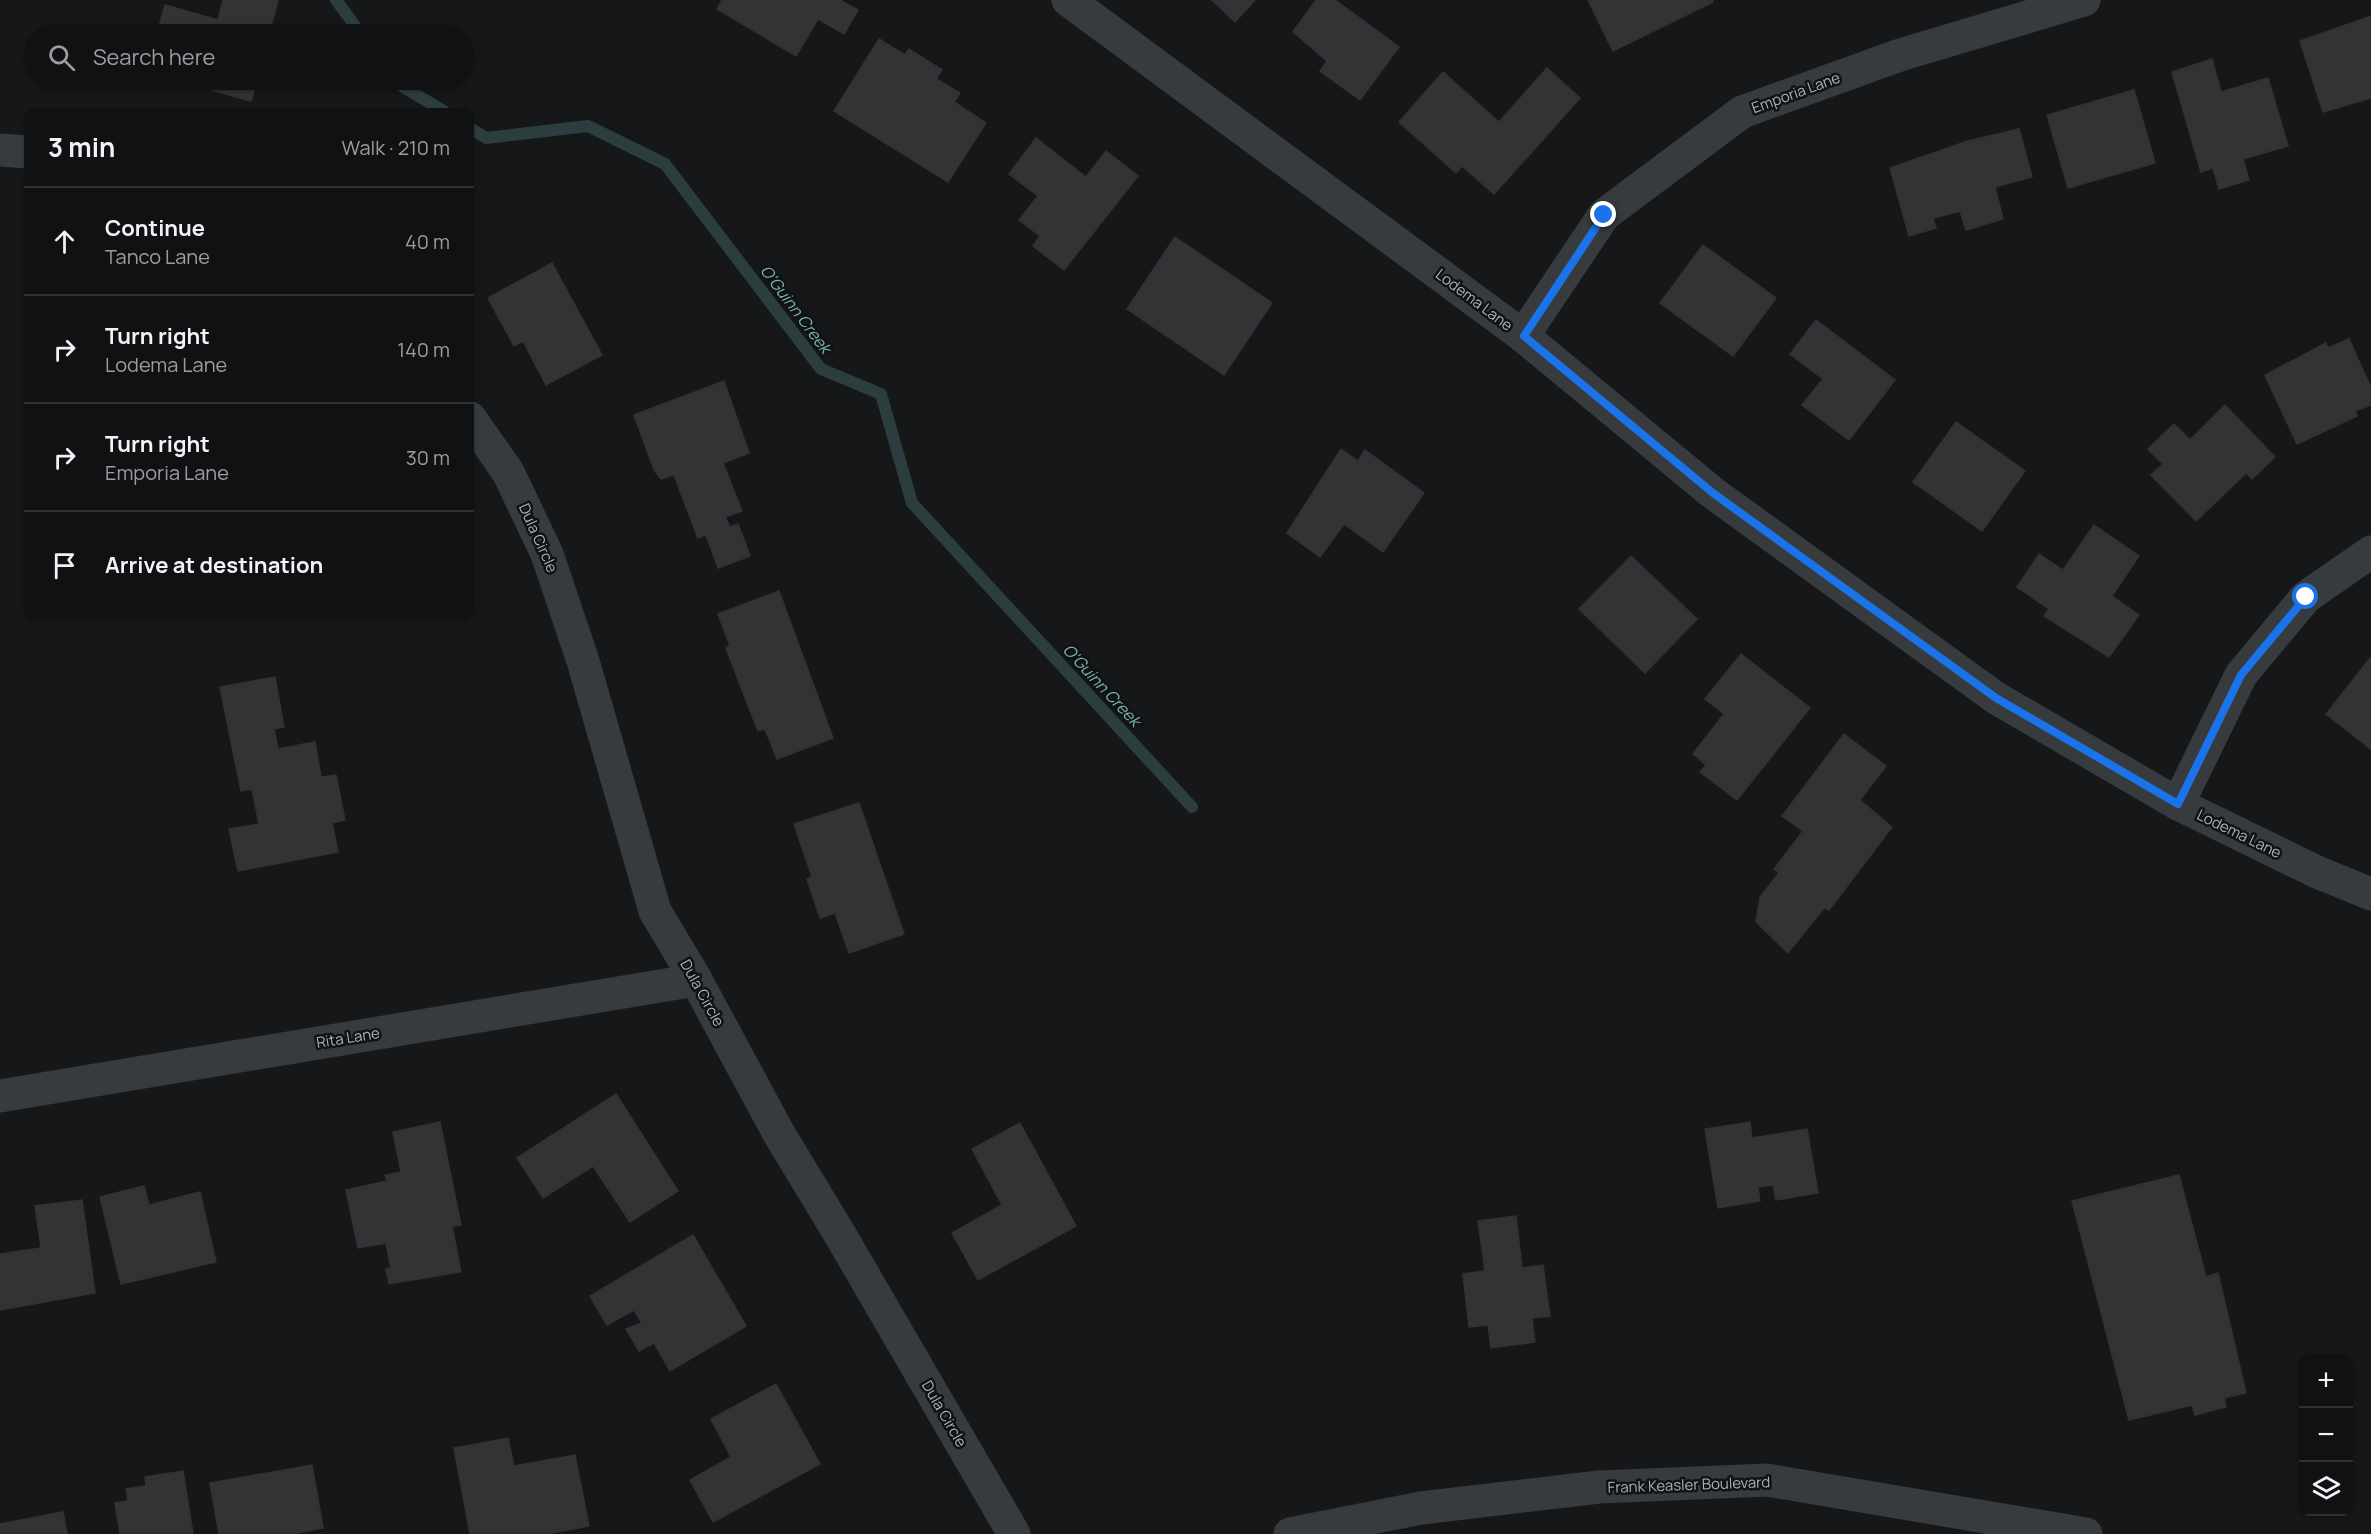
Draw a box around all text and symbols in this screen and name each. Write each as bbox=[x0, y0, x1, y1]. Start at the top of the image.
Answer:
search box bbox=[24, 24, 474, 90]
icon: search bbox=[45, 41, 78, 74]
text: Search here bbox=[93, 42, 215, 72]
street label: Emporia Lane bbox=[1749, 67, 1843, 118]
text: 3 min bbox=[48, 129, 115, 165]
text: Walk · 210 m bbox=[342, 134, 450, 161]
route end bbox=[1590, 201, 1616, 227]
text: Continue bbox=[105, 213, 205, 243]
icon: ahead bbox=[48, 225, 81, 258]
text: 40 m bbox=[405, 228, 450, 255]
text: Tanco Lane bbox=[105, 243, 210, 270]
water label: O'Guinn Creek bbox=[755, 260, 838, 359]
street label: Lodema Lane bbox=[1431, 264, 1517, 336]
text: Turn right bbox=[105, 321, 210, 351]
icon: right bbox=[48, 333, 81, 366]
text: 140 m bbox=[397, 336, 450, 363]
text: Lodema Lane bbox=[105, 351, 227, 378]
text: Turn right bbox=[105, 429, 210, 459]
icon: right bbox=[48, 441, 81, 474]
text: 30 m bbox=[406, 444, 450, 471]
text: Emporia Lane bbox=[105, 459, 229, 486]
street label: Dula Circle bbox=[514, 500, 563, 576]
icon: arrive bbox=[48, 549, 81, 582]
text: Arrive at destination bbox=[105, 550, 323, 580]
route start bbox=[2292, 583, 2318, 609]
water label: O'Guinn Creek bbox=[1058, 639, 1147, 733]
street label: Lodema Lane bbox=[2193, 804, 2285, 863]
street label: Dula Circle bbox=[675, 955, 730, 1030]
street label: Rita Lane bbox=[315, 1022, 381, 1053]
map controls bbox=[2299, 1354, 2353, 1516]
button: + bbox=[2299, 1354, 2353, 1408]
street label: Dula Circle bbox=[917, 1377, 972, 1451]
button: − bbox=[2299, 1408, 2353, 1462]
button: layers bbox=[2299, 1462, 2353, 1516]
street label: Frank Keasler Boulevard bbox=[1607, 1471, 1771, 1498]

